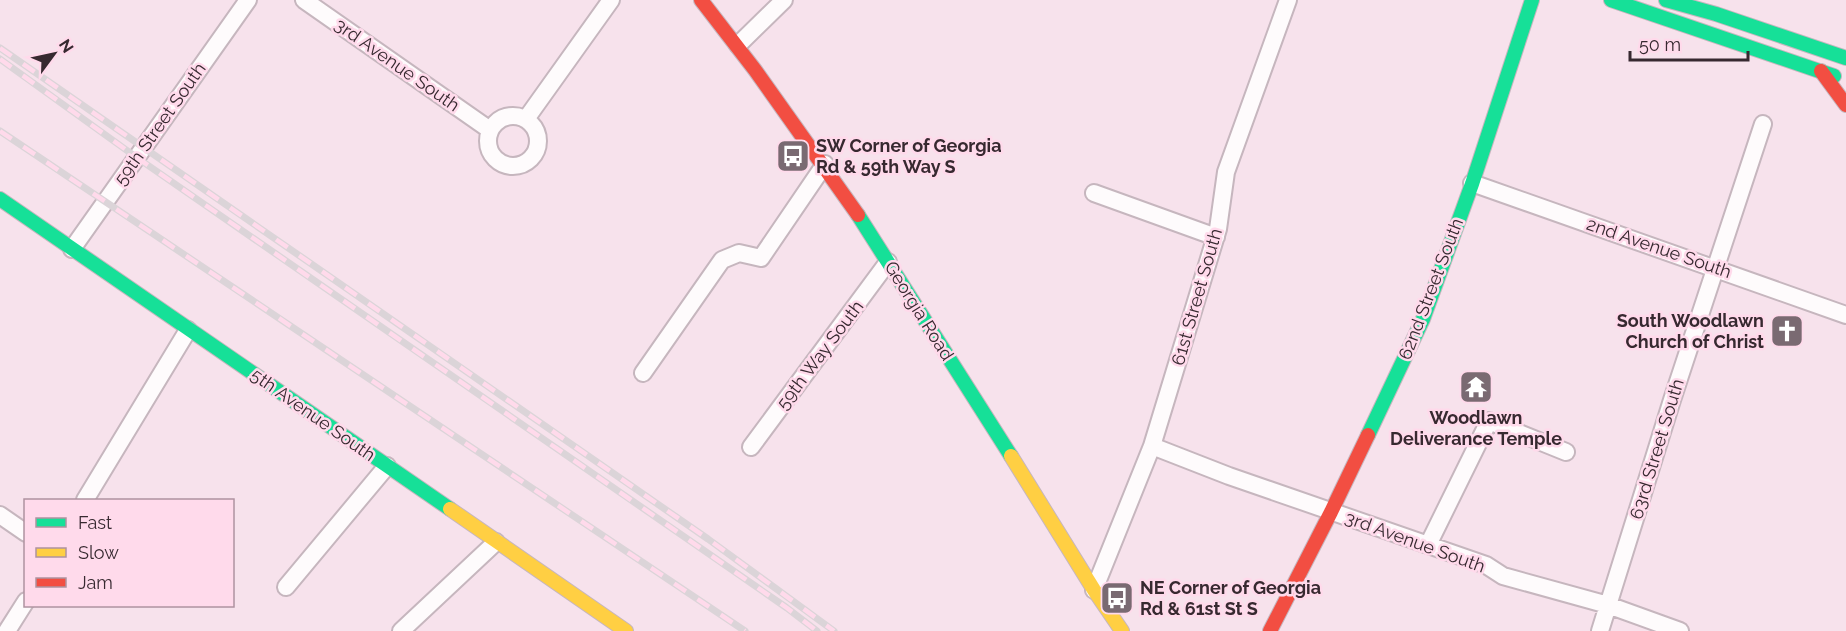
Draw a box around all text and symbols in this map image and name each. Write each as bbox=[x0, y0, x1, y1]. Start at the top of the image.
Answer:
street label: 3rd Avenue South bbox=[331, 14, 464, 115]
north arrow bbox=[24, 24, 84, 84]
scale bar bbox=[1630, 24, 1748, 62]
text: 50 m bbox=[1639, 34, 1681, 55]
text: N bbox=[55, 36, 77, 56]
street label: 59th Street South bbox=[109, 58, 210, 189]
place label: SW Corner of Georgia Rd & 59th Way S bbox=[816, 135, 1002, 177]
bus stop icon: SW Corner of Georgia Rd & 59th Way S bbox=[775, 138, 811, 174]
street label: 2nd Avenue South bbox=[1584, 213, 1734, 282]
street label: 62nd Street South bbox=[1394, 215, 1467, 363]
street label: 61st Street South bbox=[1167, 226, 1226, 368]
street label: Georgia Road bbox=[881, 257, 958, 364]
street label: 59th Way South bbox=[772, 296, 867, 413]
place label: South Woodlawn Church of Christ bbox=[1617, 310, 1764, 352]
church icon: South Woodlawn Church of Christ bbox=[1769, 313, 1805, 349]
street label: 5th Avenue South bbox=[247, 364, 380, 465]
temple icon: Woodlawn Deliverance Temple bbox=[1458, 369, 1494, 405]
street label: 63rd Street South bbox=[1625, 376, 1688, 522]
place label: Woodlawn Deliverance Temple bbox=[1390, 407, 1562, 449]
legend bbox=[24, 499, 234, 607]
street label: 3rd Avenue South bbox=[1342, 506, 1488, 577]
text: Fast bbox=[78, 512, 112, 533]
text: Slow bbox=[78, 542, 119, 563]
text: Jam bbox=[78, 572, 113, 593]
place label: NE Corner of Georgia Rd & 61st St S bbox=[1140, 577, 1321, 619]
bus stop icon: NE Corner of Georgia Rd & 61st St S bbox=[1099, 580, 1135, 616]

